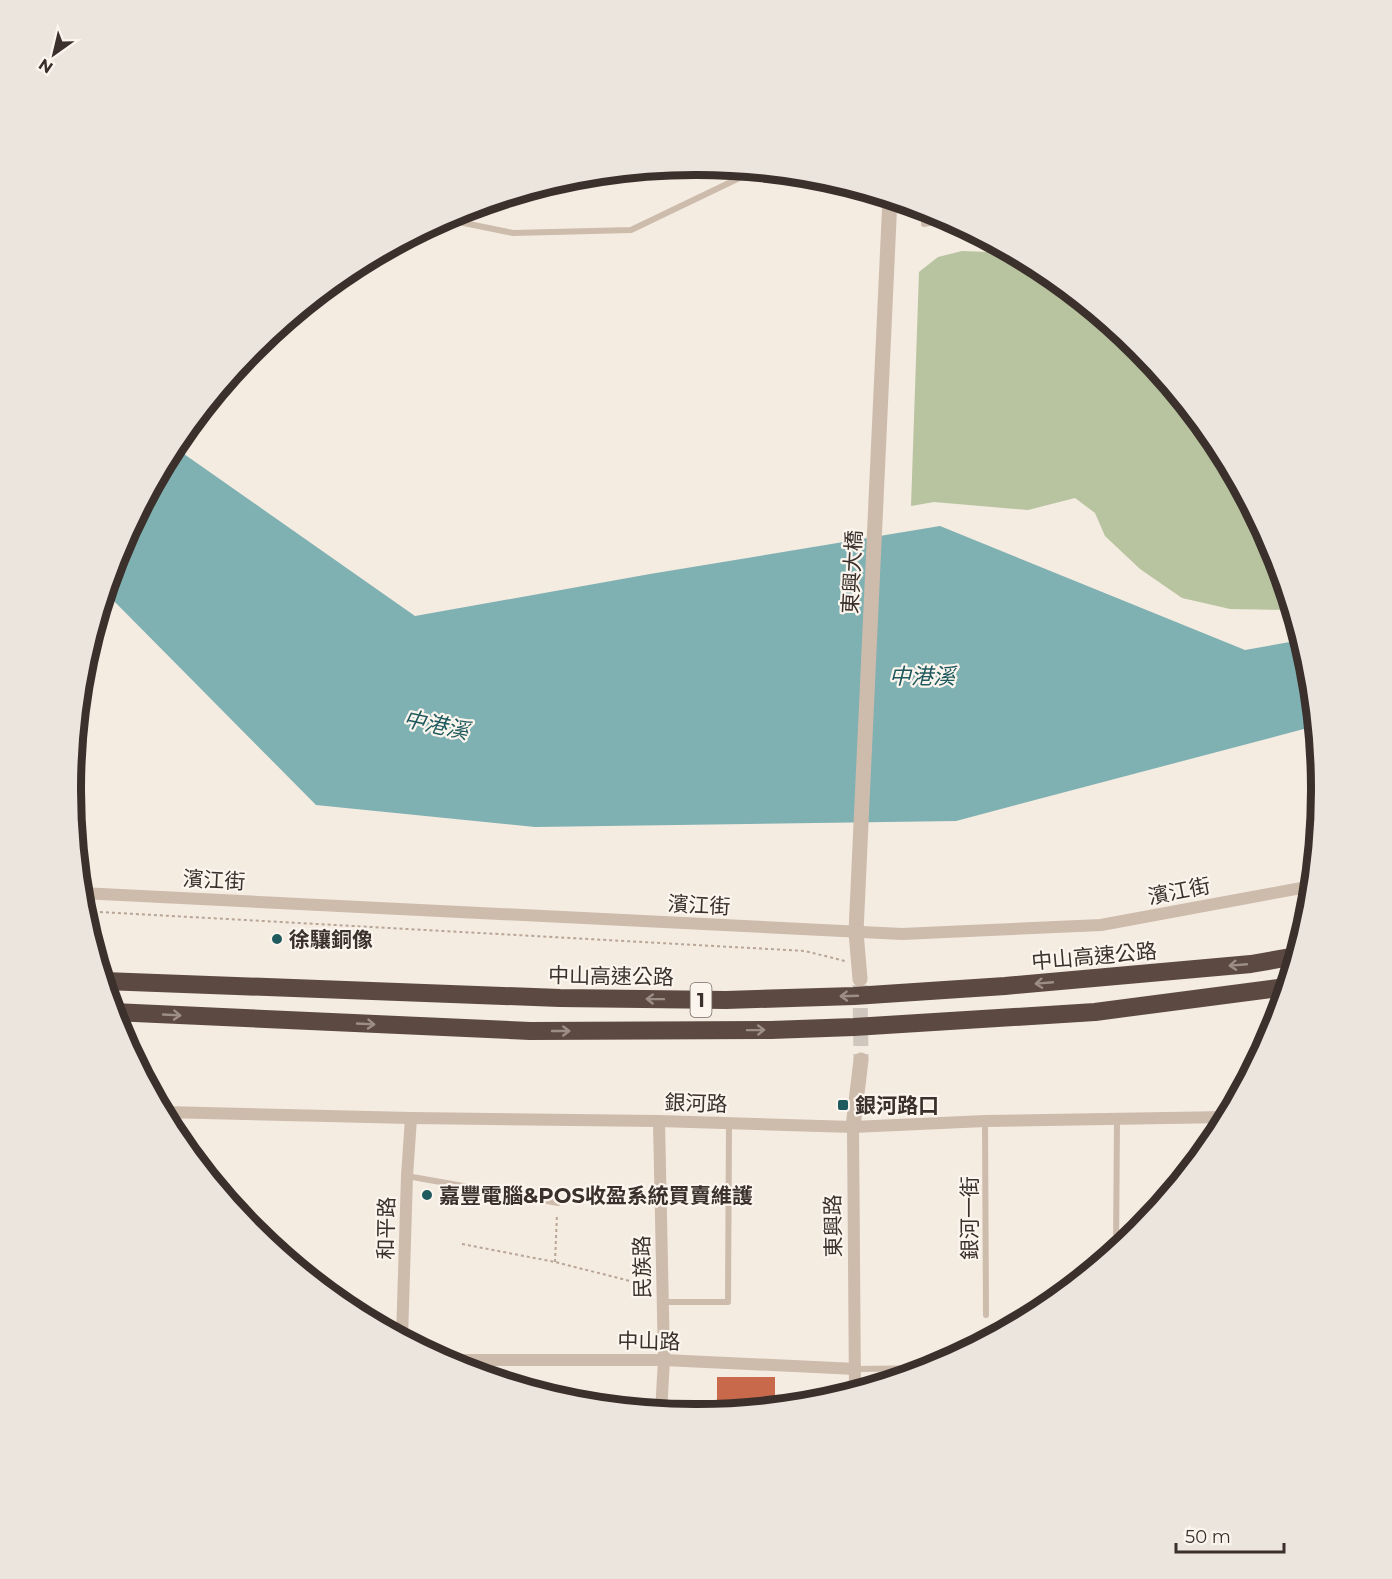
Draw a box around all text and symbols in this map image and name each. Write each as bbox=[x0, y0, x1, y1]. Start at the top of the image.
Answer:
north arrow bbox=[24, 24, 84, 84]
text: N bbox=[35, 55, 57, 78]
street label: 東興大橋 bbox=[837, 529, 867, 615]
water label: 中港溪 bbox=[889, 663, 958, 690]
water label: 中港溪 bbox=[401, 705, 474, 746]
street label: 濱江街 bbox=[182, 866, 246, 894]
street label: 濱江街 bbox=[1146, 873, 1212, 909]
street label: 濱江街 bbox=[667, 891, 731, 919]
place label: 徐驤銅像 bbox=[289, 927, 373, 952]
marker: 徐驤銅像 bbox=[270, 932, 284, 946]
street label: 中山高速公路 bbox=[1030, 938, 1158, 974]
one-way arrow bbox=[1229, 960, 1249, 971]
street label: 中山高速公路 bbox=[548, 962, 674, 990]
one-way arrow bbox=[1035, 978, 1054, 989]
road number: 1 bbox=[690, 983, 712, 1017]
one-way arrow bbox=[840, 990, 860, 1001]
one-way arrow bbox=[645, 993, 665, 1005]
one-way arrow bbox=[161, 1009, 181, 1020]
one-way arrow bbox=[356, 1018, 376, 1029]
one-way arrow bbox=[746, 1024, 766, 1036]
one-way arrow bbox=[551, 1025, 571, 1037]
street label: 銀河路 bbox=[664, 1089, 728, 1117]
place label: 銀河路口 bbox=[855, 1093, 939, 1118]
marker: 銀河路口 bbox=[836, 1098, 850, 1112]
street label: 銀河一街 bbox=[957, 1176, 982, 1260]
place label: 嘉豐電腦&POS收盈系統買賣維護 bbox=[439, 1183, 753, 1208]
marker: 嘉豐電腦&POS收盈系統買賣維護 bbox=[420, 1188, 434, 1202]
street label: 東興路 bbox=[820, 1194, 846, 1258]
street label: 和平路 bbox=[373, 1196, 399, 1260]
street label: 民族路 bbox=[629, 1235, 655, 1299]
street label: 中山路 bbox=[617, 1328, 681, 1354]
scale bar bbox=[1176, 1516, 1284, 1554]
text: 50 m bbox=[1185, 1526, 1231, 1548]

